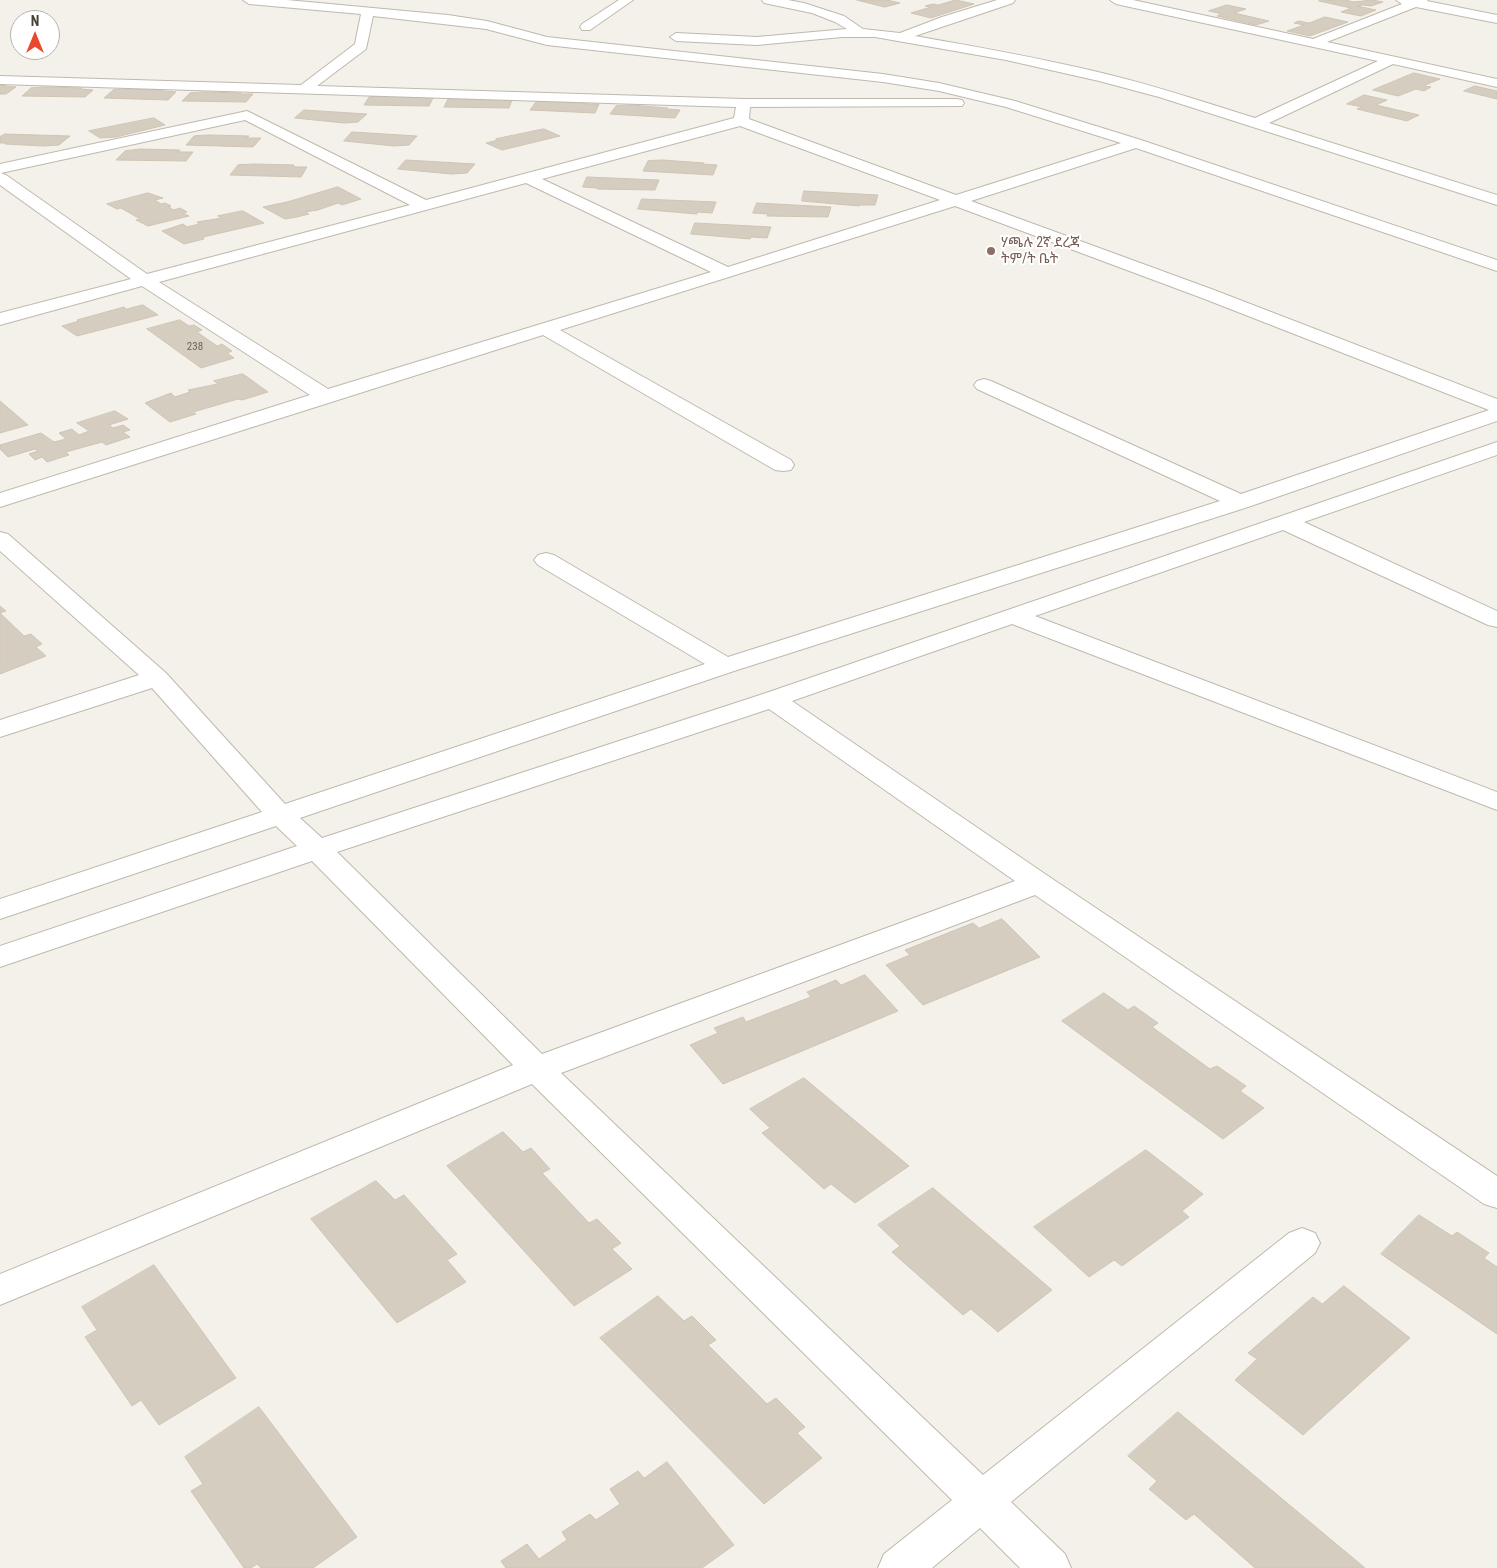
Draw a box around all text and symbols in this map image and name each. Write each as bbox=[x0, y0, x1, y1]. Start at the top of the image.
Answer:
north arrow bbox=[10, 10, 60, 60]
text: N bbox=[31, 13, 39, 29]
place label: ሃጫሉ 2ኛ ደረጃ ትም/ት ቤት bbox=[1001, 235, 1080, 268]
marker: ሃጫሉ 2ኛ ደረጃ ትም/ት ቤት bbox=[985, 245, 997, 257]
house number: 238 bbox=[187, 340, 203, 354]

